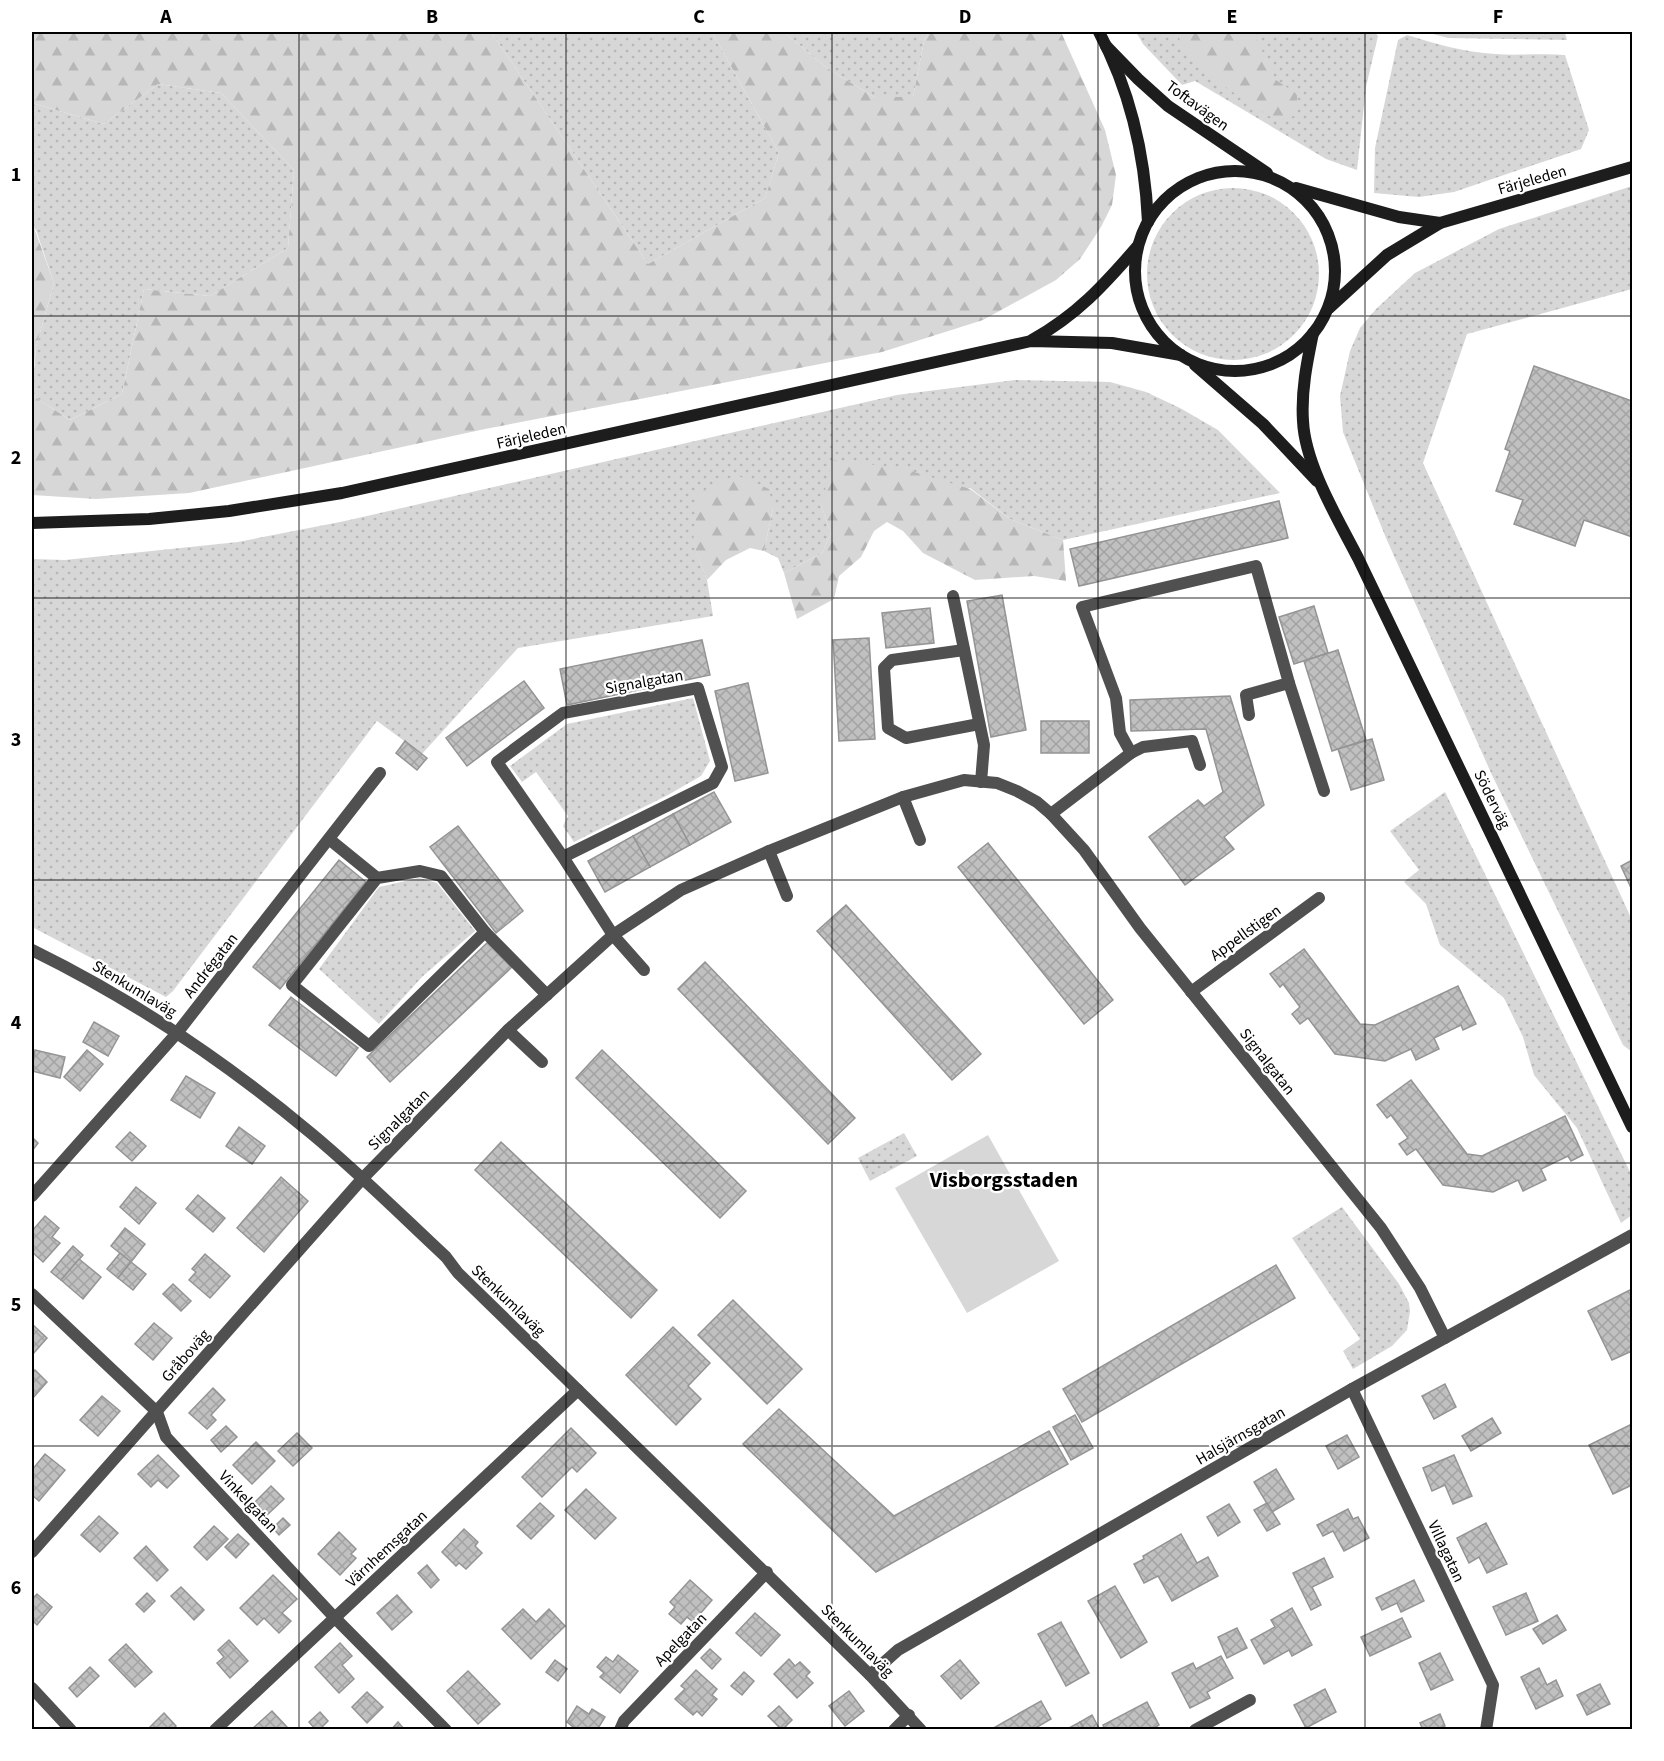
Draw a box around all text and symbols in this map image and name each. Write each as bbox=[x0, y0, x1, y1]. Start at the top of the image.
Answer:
text: A bbox=[159, 3, 172, 31]
text: B bbox=[426, 3, 438, 31]
text: C bbox=[693, 3, 705, 31]
text: D bbox=[959, 3, 971, 31]
text: E bbox=[1227, 3, 1237, 31]
text: F bbox=[1493, 3, 1503, 31]
street label: Toftavägen bbox=[1161, 75, 1233, 136]
street label: Färjeleden bbox=[1495, 160, 1569, 200]
text: 1 bbox=[11, 161, 21, 189]
street label: Färjeleden bbox=[494, 417, 568, 455]
text: 2 bbox=[11, 444, 21, 472]
street label: Signalgatan bbox=[603, 664, 685, 700]
text: 3 bbox=[11, 726, 21, 754]
street label: Söderväg bbox=[1468, 766, 1516, 833]
street label: Appellstigen bbox=[1206, 900, 1286, 966]
street label: Andrégatan bbox=[178, 928, 243, 1003]
street label: Stenkumlaväg bbox=[88, 955, 181, 1023]
text: 4 bbox=[11, 1009, 22, 1037]
street label: Signalgatan bbox=[1234, 1024, 1300, 1100]
street label: Signalgatan bbox=[363, 1084, 434, 1155]
district label: Visborgsstaden bbox=[929, 1164, 1078, 1196]
street label: Stenkumlaväg bbox=[466, 1260, 550, 1342]
text: 5 bbox=[11, 1291, 21, 1319]
street label: Gråboväg bbox=[157, 1324, 215, 1387]
street label: Halsjärnsgatan bbox=[1192, 1401, 1289, 1470]
street label: Vinkelgatan bbox=[214, 1466, 283, 1538]
street label: Värnhemsgatan bbox=[341, 1505, 432, 1592]
street label: Villagatan bbox=[1422, 1517, 1470, 1586]
text: 6 bbox=[11, 1574, 21, 1602]
street label: Stenkumlaväg bbox=[816, 1599, 899, 1682]
street label: Apelgatan bbox=[649, 1608, 712, 1671]

